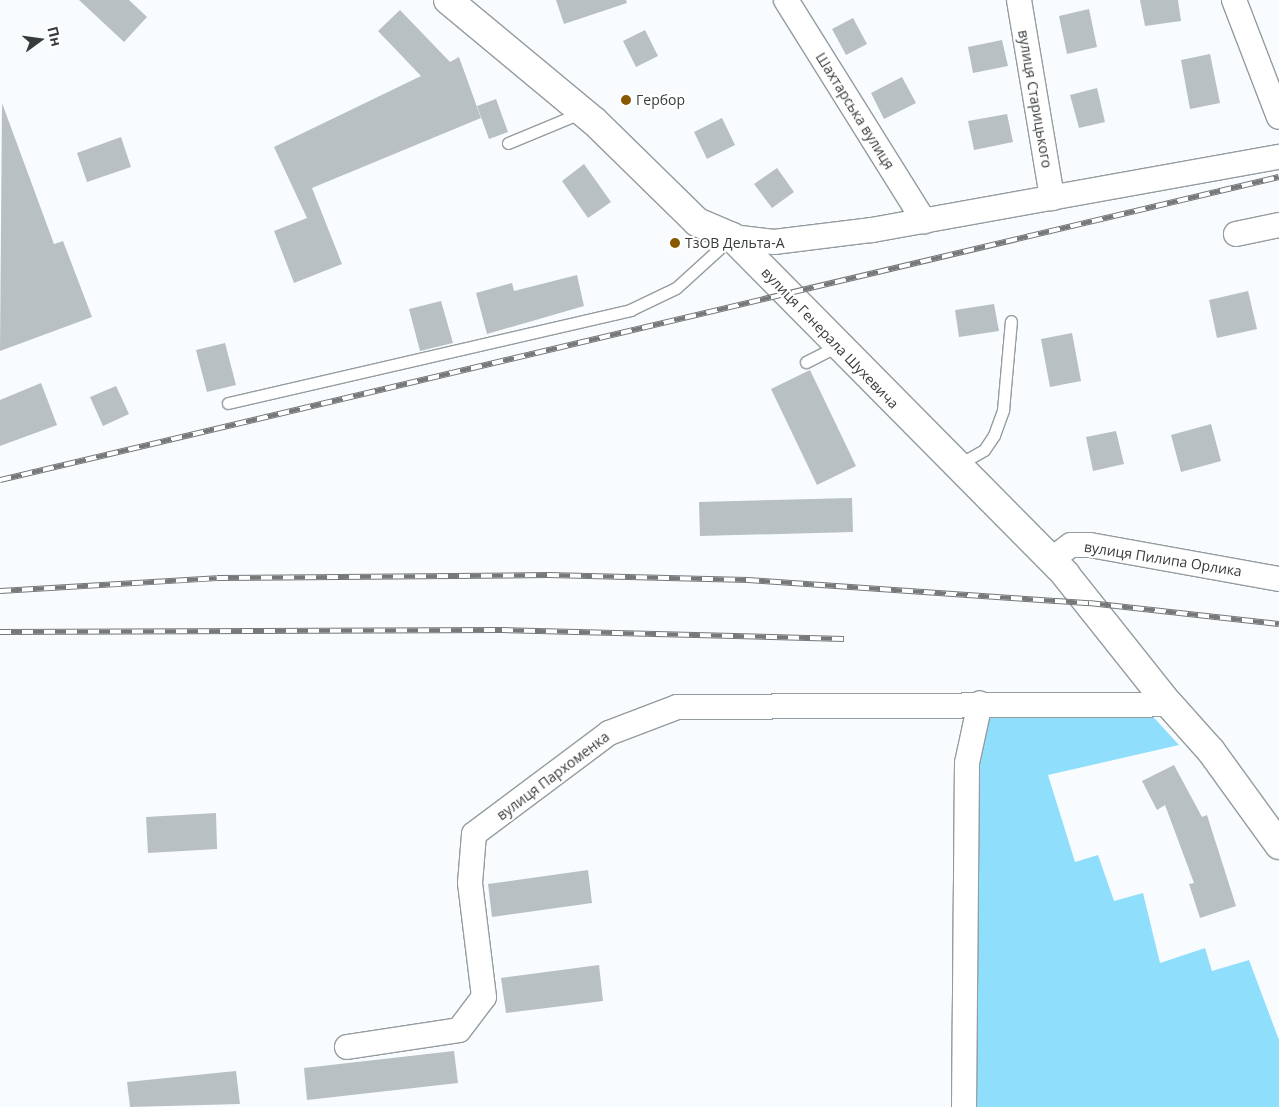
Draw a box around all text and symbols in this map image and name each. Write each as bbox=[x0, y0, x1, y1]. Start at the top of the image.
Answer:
north arrow bbox=[15, 15, 65, 65]
text: Пн bbox=[43, 24, 67, 48]
street label: вулиця Старицького bbox=[1015, 29, 1055, 169]
street label: Шахтарська вулиця bbox=[812, 49, 898, 173]
place label: Гербор bbox=[636, 92, 685, 108]
marker: Гербор bbox=[620, 94, 632, 106]
place label: ТзОВ Дельта-А bbox=[685, 235, 784, 251]
marker: ТзОВ Дельта-А bbox=[669, 237, 681, 249]
street label: вулиця Генерала Шухевича bbox=[758, 264, 902, 412]
street label: вулиця Пилипа Орлика bbox=[1083, 538, 1243, 580]
street label: вулиця Пархоменка bbox=[493, 728, 613, 824]

